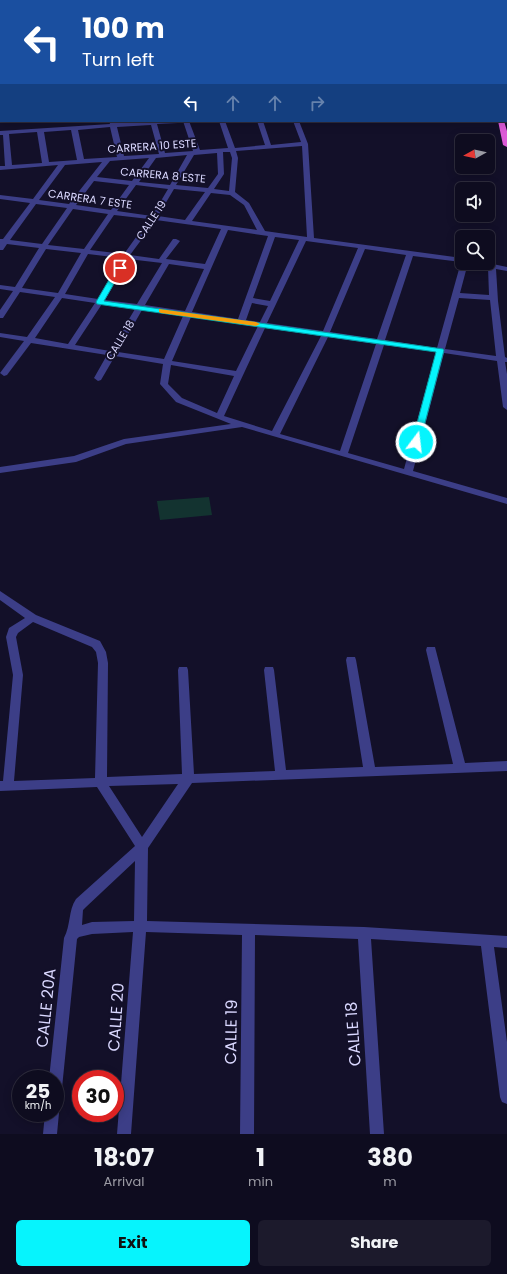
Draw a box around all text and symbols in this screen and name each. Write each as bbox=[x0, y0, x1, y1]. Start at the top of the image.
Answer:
text: 100 m bbox=[82, 9, 165, 48]
icon: left bbox=[16, 16, 68, 68]
text: Turn left bbox=[82, 47, 154, 72]
icon: left bbox=[180, 92, 202, 114]
icon: ahead bbox=[222, 92, 244, 114]
icon: ahead bbox=[264, 92, 286, 114]
icon: right bbox=[306, 92, 328, 114]
north arrow bbox=[455, 134, 495, 174]
map controls bbox=[455, 134, 495, 270]
street label: CARRERA 10 ESTE bbox=[107, 135, 197, 157]
street label: CARRERA 8 ESTE bbox=[120, 163, 206, 187]
button: sound bbox=[455, 182, 495, 222]
street label: CARRERA 7 ESTE bbox=[47, 185, 133, 213]
street label: CALLE 19 bbox=[132, 197, 170, 243]
button: search bbox=[455, 230, 495, 270]
pin bbox=[103, 251, 137, 285]
icon: arrive bbox=[109, 257, 131, 279]
street label: CALLE 18 bbox=[102, 317, 138, 363]
position arrow bbox=[395, 421, 437, 463]
street label: CALLE 20A bbox=[30, 967, 62, 1049]
street label: CALLE 20 bbox=[102, 982, 130, 1052]
street label: CALLE 19 bbox=[219, 999, 243, 1065]
street label: CALLE 18 bbox=[339, 1001, 367, 1067]
speed limit sign: 30 bbox=[72, 1070, 124, 1122]
text: 25 bbox=[26, 1077, 50, 1105]
text: km/h bbox=[25, 1098, 51, 1113]
text: 18:07 bbox=[94, 1141, 154, 1174]
text: 1 bbox=[256, 1141, 265, 1174]
text: 380 bbox=[367, 1141, 413, 1174]
text: Arrival bbox=[104, 1172, 145, 1191]
text: min bbox=[248, 1172, 273, 1191]
text: m bbox=[383, 1172, 397, 1191]
button: Exit bbox=[16, 1220, 250, 1266]
button: Share bbox=[258, 1220, 491, 1266]

